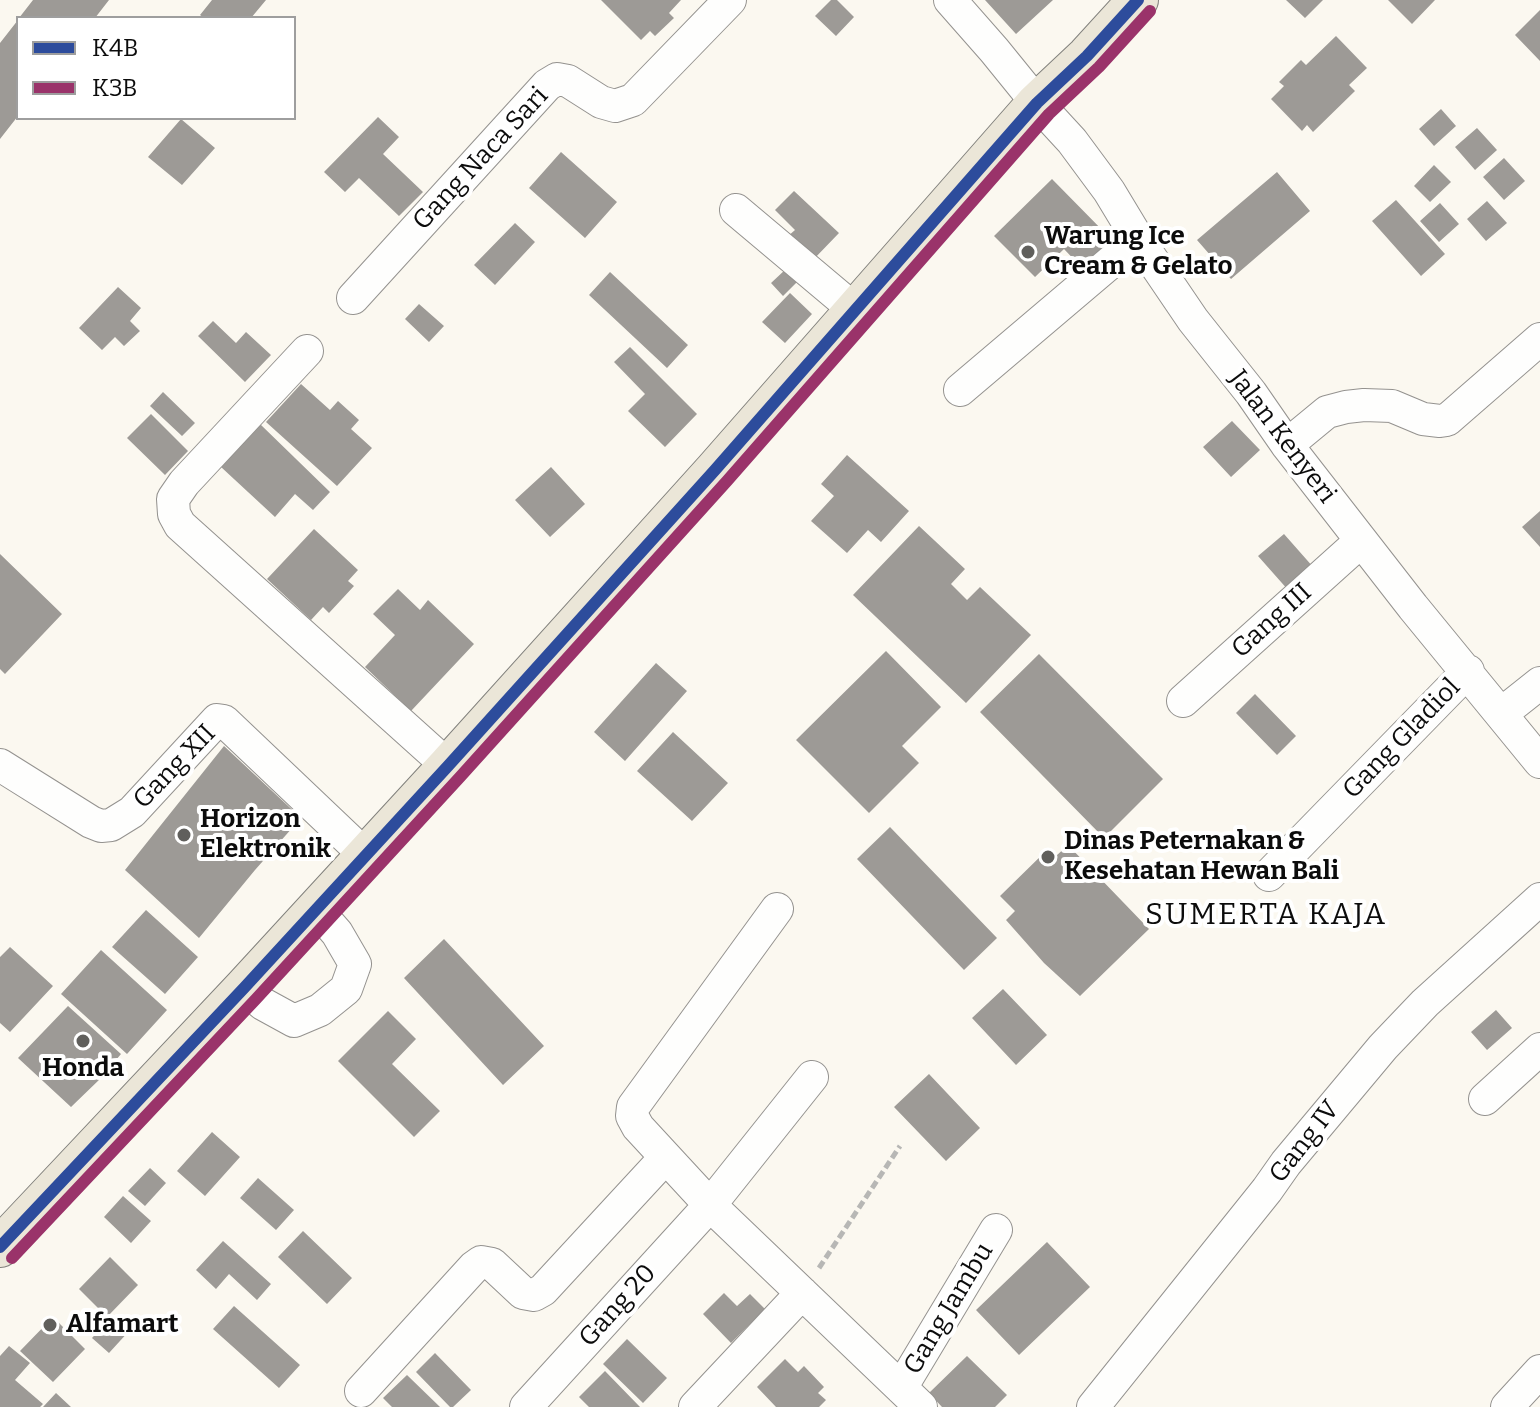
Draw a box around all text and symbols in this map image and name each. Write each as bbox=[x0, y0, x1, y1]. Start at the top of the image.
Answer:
legend bbox=[16, 16, 296, 120]
text: K4B bbox=[92, 34, 139, 62]
text: K3B bbox=[92, 74, 138, 102]
street label: Gang Naca Sari bbox=[407, 81, 555, 237]
place label: Warung Ice Cream & Gelato bbox=[1044, 221, 1232, 282]
marker: Warung Ice Cream & Gelato bbox=[1019, 243, 1037, 261]
street label: Jalan Kenyeri bbox=[1222, 364, 1342, 510]
street label: Gang III bbox=[1226, 577, 1318, 665]
street label: Gang Gladiol bbox=[1337, 672, 1467, 806]
street label: Gang XII bbox=[127, 718, 223, 816]
place label: Horizon Elektronik bbox=[200, 804, 331, 866]
marker: Horizon Elektronik bbox=[175, 826, 193, 844]
place label: Dinas Peternakan & Kesehatan Hewan Bali bbox=[1064, 826, 1339, 888]
marker: Dinas Peternakan & Kesehatan Hewan Bali bbox=[1039, 848, 1057, 866]
district label: SUMERTA KAJA bbox=[1145, 898, 1387, 934]
marker: Honda bbox=[74, 1032, 92, 1050]
place label: Honda bbox=[42, 1053, 124, 1085]
street label: Gang IV bbox=[1263, 1095, 1347, 1189]
street label: Gang Jambu bbox=[898, 1238, 1000, 1380]
street label: Gang 20 bbox=[573, 1258, 663, 1354]
place label: Alfamart bbox=[66, 1309, 179, 1341]
marker: Alfamart bbox=[41, 1316, 59, 1334]

